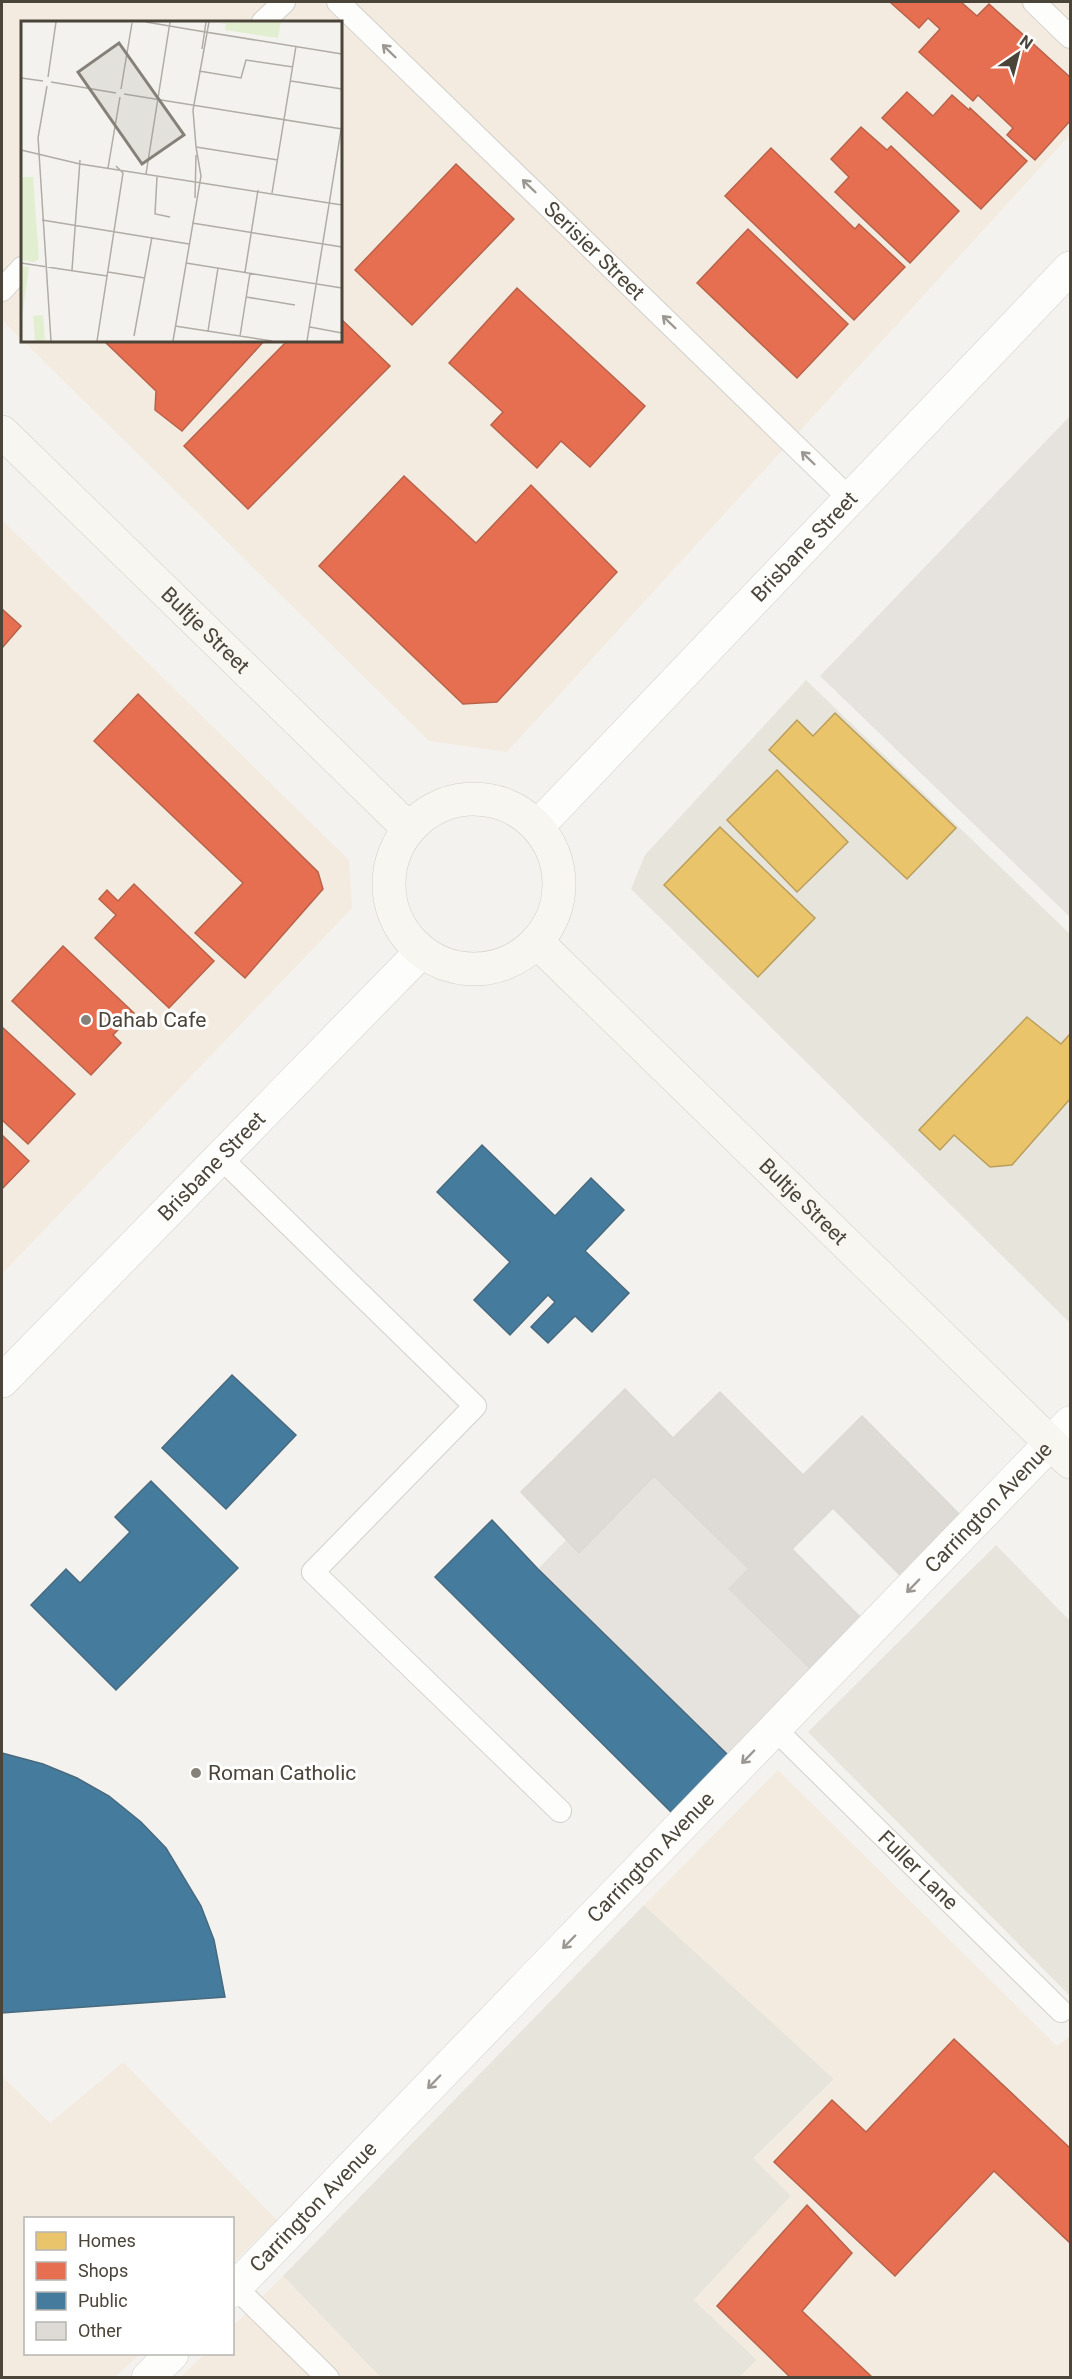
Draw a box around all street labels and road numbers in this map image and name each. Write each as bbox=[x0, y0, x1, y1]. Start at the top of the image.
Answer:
street label: Serisier Street bbox=[539, 197, 650, 305]
street label: Brisbane Street bbox=[746, 487, 862, 607]
street label: Bultje Street bbox=[156, 582, 254, 679]
street label: Brisbane Street bbox=[153, 1107, 270, 1226]
street label: Bultje Street bbox=[754, 1154, 852, 1250]
street label: Carrington Avenue bbox=[920, 1437, 1057, 1578]
street label: Carrington Avenue bbox=[582, 1787, 719, 1927]
street label: Fuller Lane bbox=[873, 1826, 963, 1915]
street label: Carrington Avenue bbox=[245, 2137, 382, 2277]

